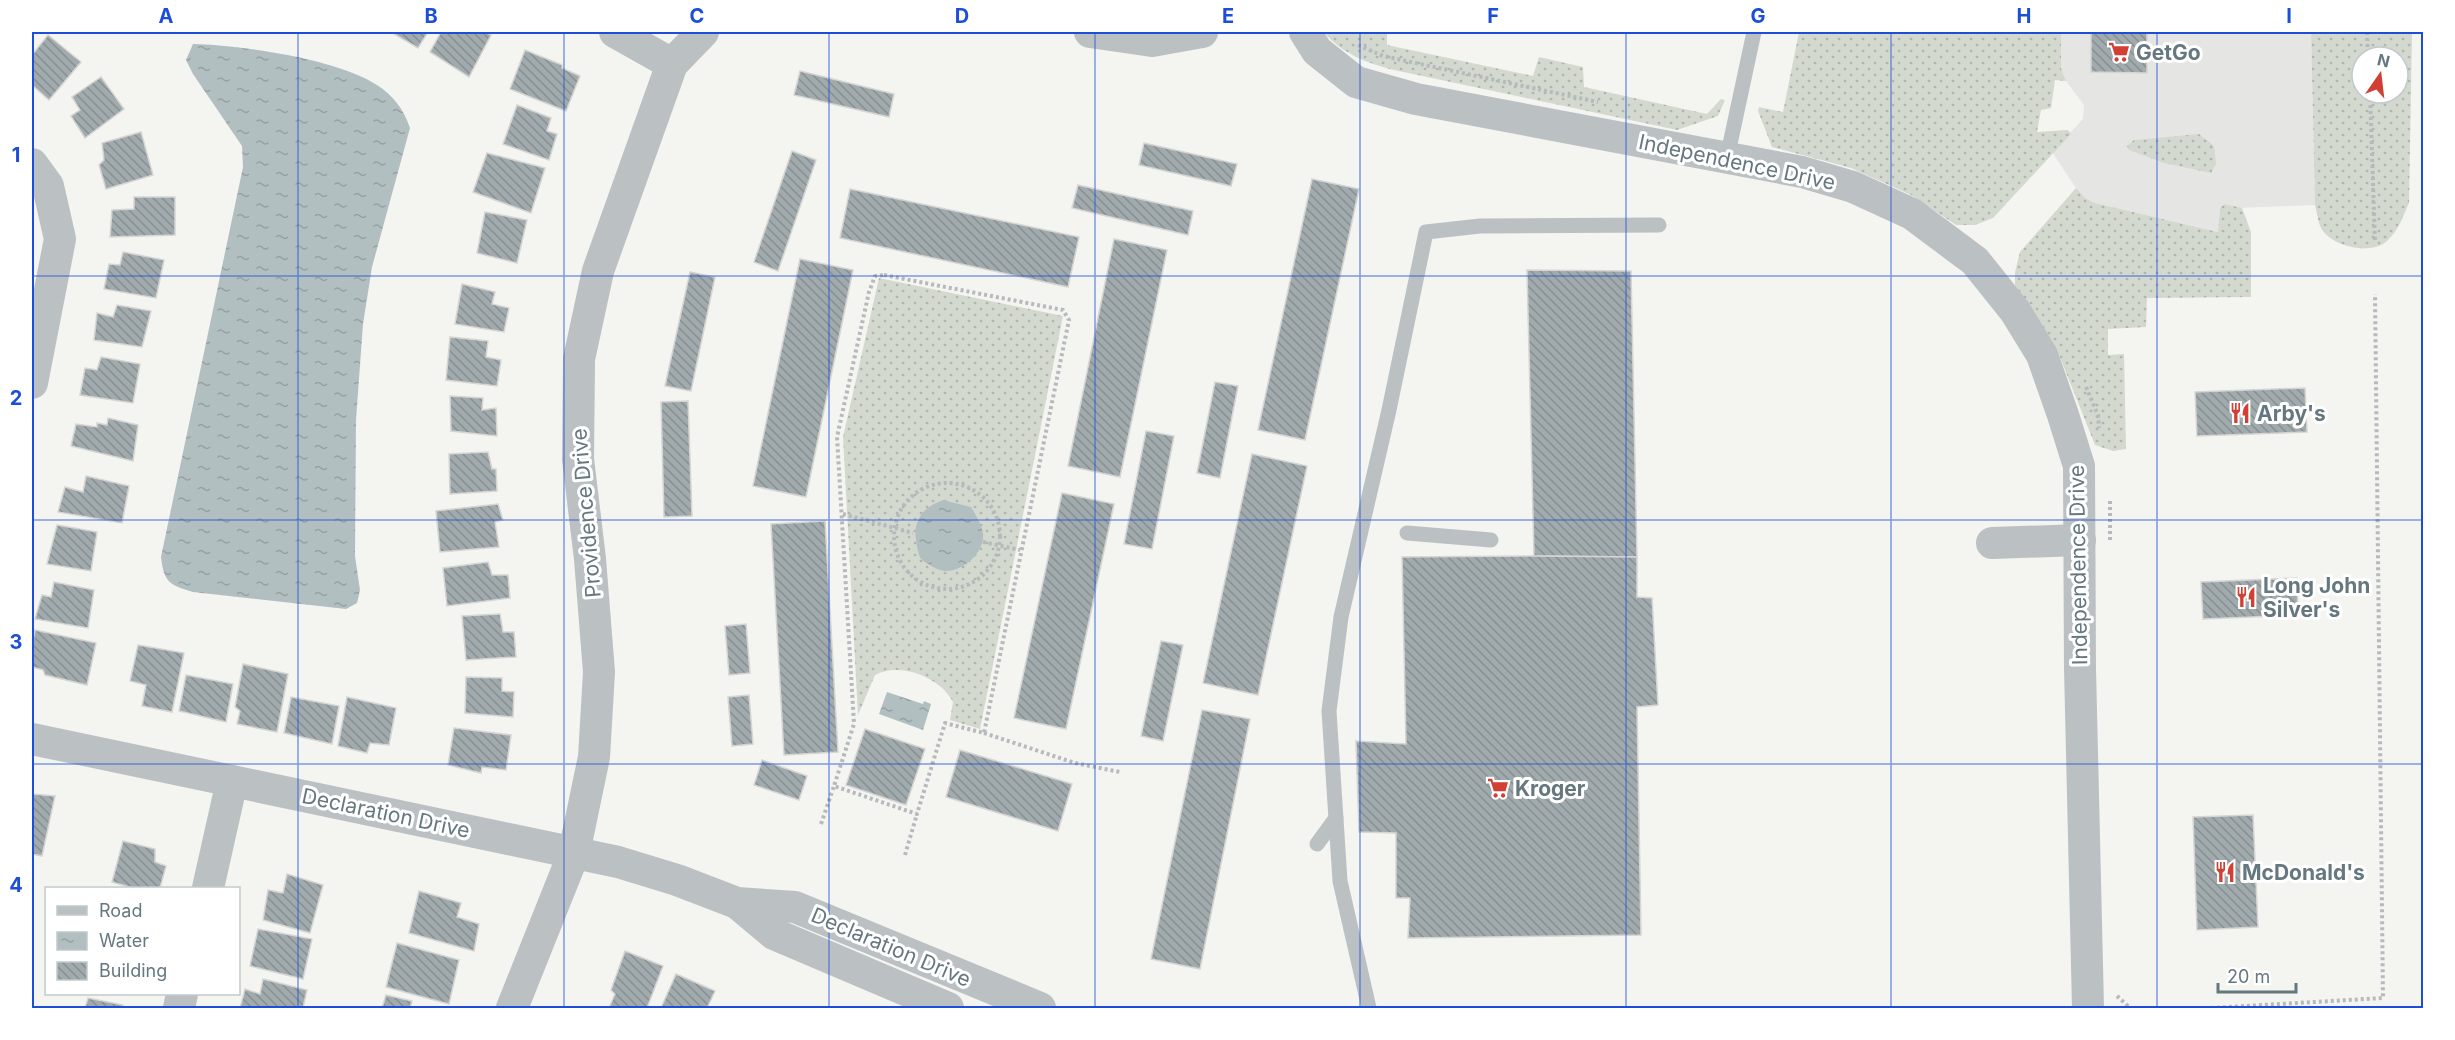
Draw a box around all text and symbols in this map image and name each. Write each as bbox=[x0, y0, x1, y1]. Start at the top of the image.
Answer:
text: A bbox=[159, 4, 174, 28]
text: B bbox=[424, 4, 438, 28]
text: C bbox=[690, 4, 704, 28]
text: D bbox=[955, 4, 969, 28]
text: E bbox=[1222, 4, 1234, 28]
text: F bbox=[1487, 4, 1499, 28]
text: G bbox=[1750, 4, 1766, 28]
text: H bbox=[2017, 4, 2031, 28]
text: I bbox=[2286, 4, 2292, 28]
supermarket icon: GetGo bbox=[2107, 40, 2131, 64]
place label: GetGo bbox=[2136, 40, 2201, 65]
north arrow bbox=[2350, 45, 2410, 105]
text: N bbox=[2375, 49, 2392, 72]
street label: Independence Drive bbox=[1636, 129, 1838, 195]
text: 1 bbox=[12, 143, 20, 167]
text: 2 bbox=[10, 386, 22, 410]
restaurant icon: Arby's bbox=[2228, 401, 2252, 425]
place label: Arby's bbox=[2257, 401, 2326, 426]
street label: Providence Drive bbox=[566, 427, 606, 599]
street label: Independence Drive bbox=[2064, 465, 2092, 665]
place label: Long John Silver's bbox=[2263, 573, 2370, 622]
restaurant icon: Long John Silver's bbox=[2234, 585, 2258, 609]
text: 3 bbox=[10, 630, 22, 654]
supermarket icon: Kroger bbox=[1486, 776, 1510, 800]
place label: Kroger bbox=[1515, 776, 1586, 801]
street label: Declaration Drive bbox=[300, 783, 472, 843]
restaurant icon: McDonald's bbox=[2213, 860, 2237, 884]
place label: McDonald's bbox=[2242, 860, 2365, 885]
text: 4 bbox=[9, 873, 23, 897]
legend bbox=[45, 887, 240, 995]
text: Road bbox=[99, 900, 142, 921]
street label: Declaration Drive bbox=[807, 902, 975, 992]
text: Water bbox=[99, 930, 149, 951]
scale bar bbox=[2218, 956, 2296, 994]
text: Building bbox=[99, 960, 167, 981]
text: 20 m bbox=[2227, 966, 2270, 987]

